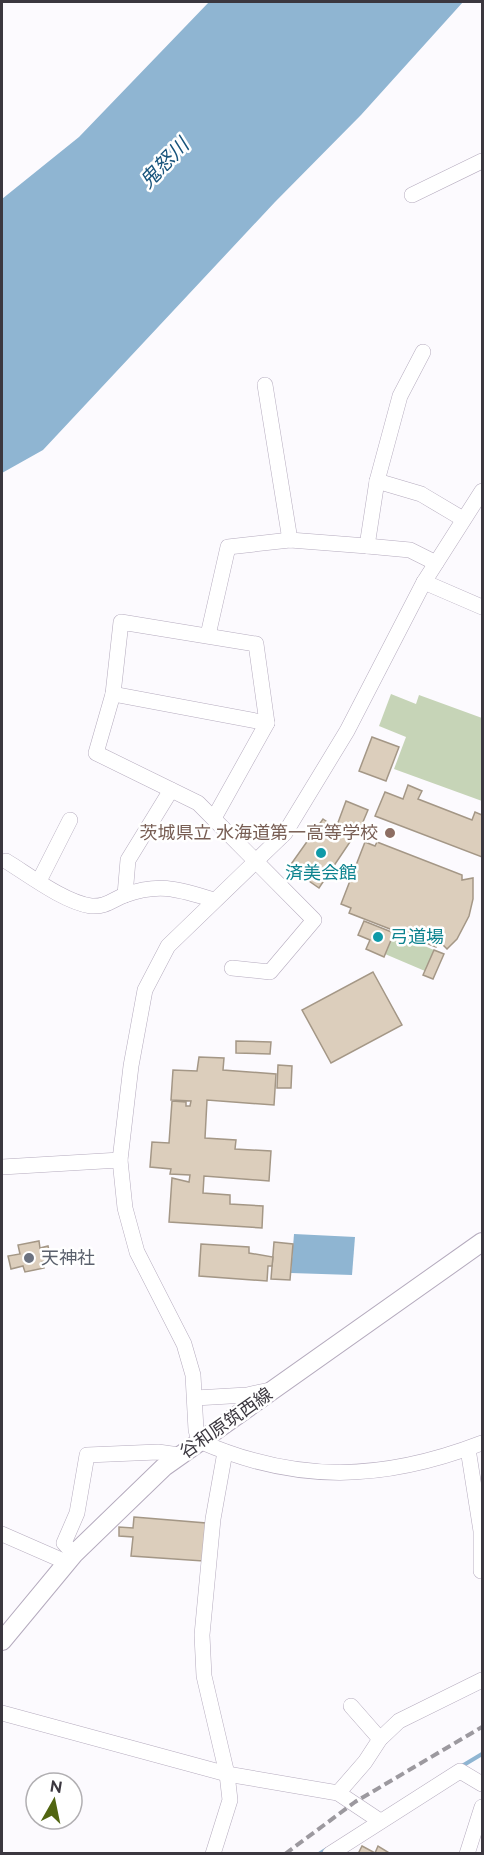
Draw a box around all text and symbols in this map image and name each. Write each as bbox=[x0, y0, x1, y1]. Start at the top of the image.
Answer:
water label: 鬼怒川 bbox=[135, 132, 195, 193]
place label: 茨城県立 水海道第一高等学校 bbox=[139, 822, 378, 843]
marker: 茨城県立 水海道第一高等学校 bbox=[383, 826, 397, 840]
marker: 済美会館 bbox=[314, 846, 328, 860]
place label: 済美会館 bbox=[285, 862, 357, 883]
place label: 弓道場 bbox=[390, 926, 444, 947]
marker: 弓道場 bbox=[371, 930, 385, 944]
place label: 天神社 bbox=[41, 1247, 95, 1268]
marker: 天神社 bbox=[22, 1251, 36, 1265]
street label: 谷和原筑西線 bbox=[175, 1383, 276, 1462]
north arrow bbox=[24, 1771, 84, 1831]
text: N bbox=[49, 1776, 64, 1797]

